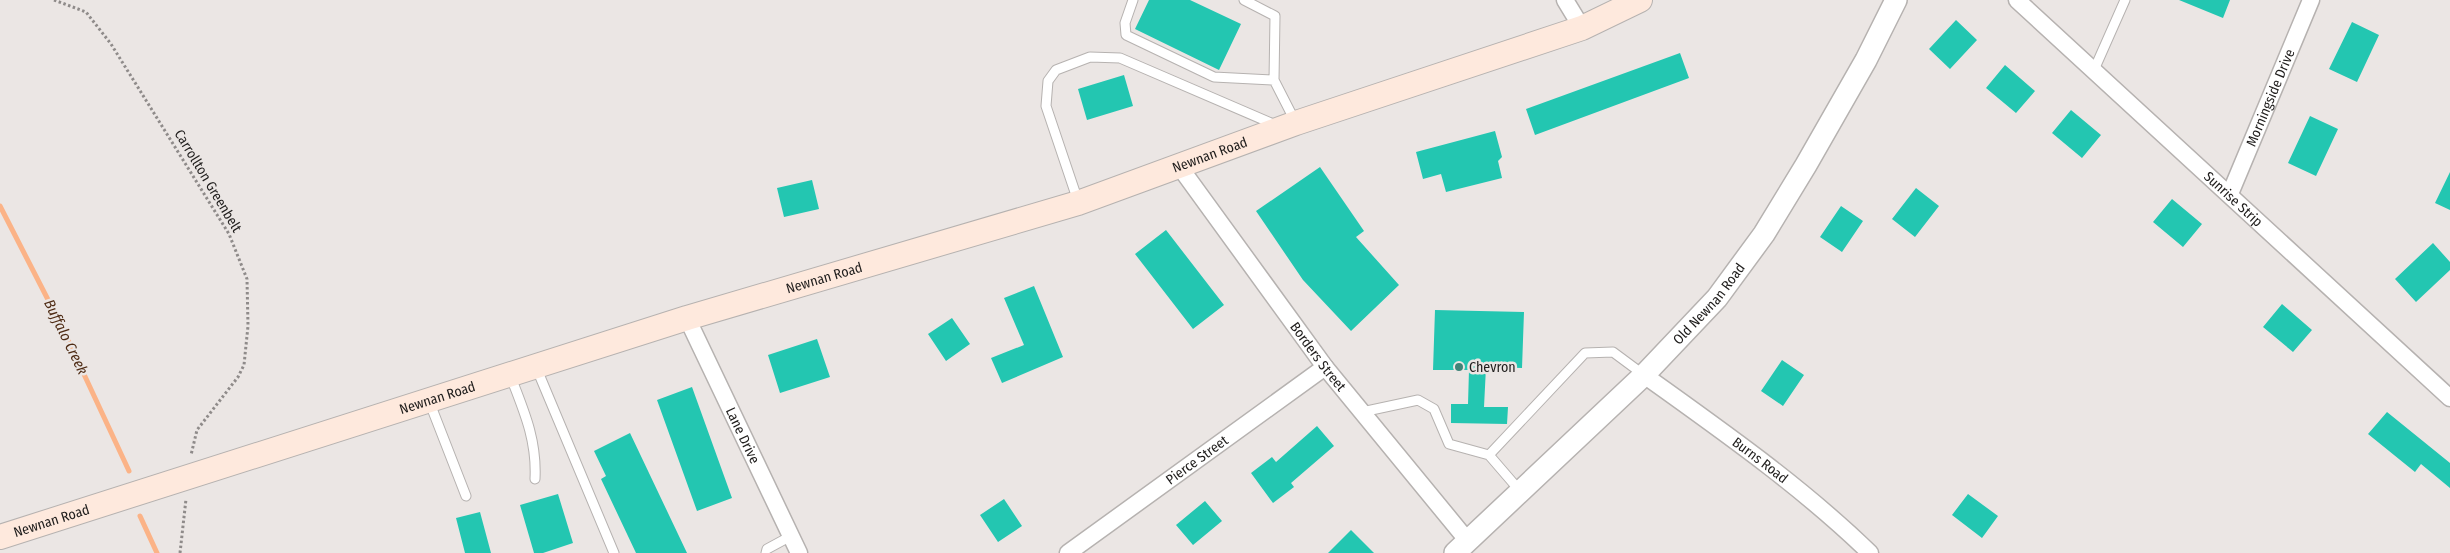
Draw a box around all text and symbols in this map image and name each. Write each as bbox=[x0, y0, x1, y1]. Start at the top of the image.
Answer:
street label: Morningside Drive bbox=[2242, 46, 2298, 149]
street label: Carrollton Greenbelt bbox=[171, 127, 246, 236]
street label: Newnan Road bbox=[1170, 133, 1250, 176]
street label: Sunrise Strip bbox=[2201, 168, 2266, 230]
street label: Newnan Road bbox=[784, 258, 864, 297]
street label: Old Newnan Road bbox=[1669, 260, 1748, 348]
water label: Buffalo Creek bbox=[40, 296, 92, 378]
street label: Borders Street bbox=[1287, 319, 1350, 395]
place label: Chevron bbox=[1469, 359, 1516, 376]
marker: Chevron bbox=[1453, 361, 1465, 373]
street label: Newnan Road bbox=[397, 378, 477, 418]
street label: Lane Drive bbox=[722, 404, 764, 466]
street label: Pierce Street bbox=[1162, 431, 1232, 488]
street label: Burns Road bbox=[1729, 433, 1792, 487]
street label: Newnan Road bbox=[11, 501, 91, 541]

